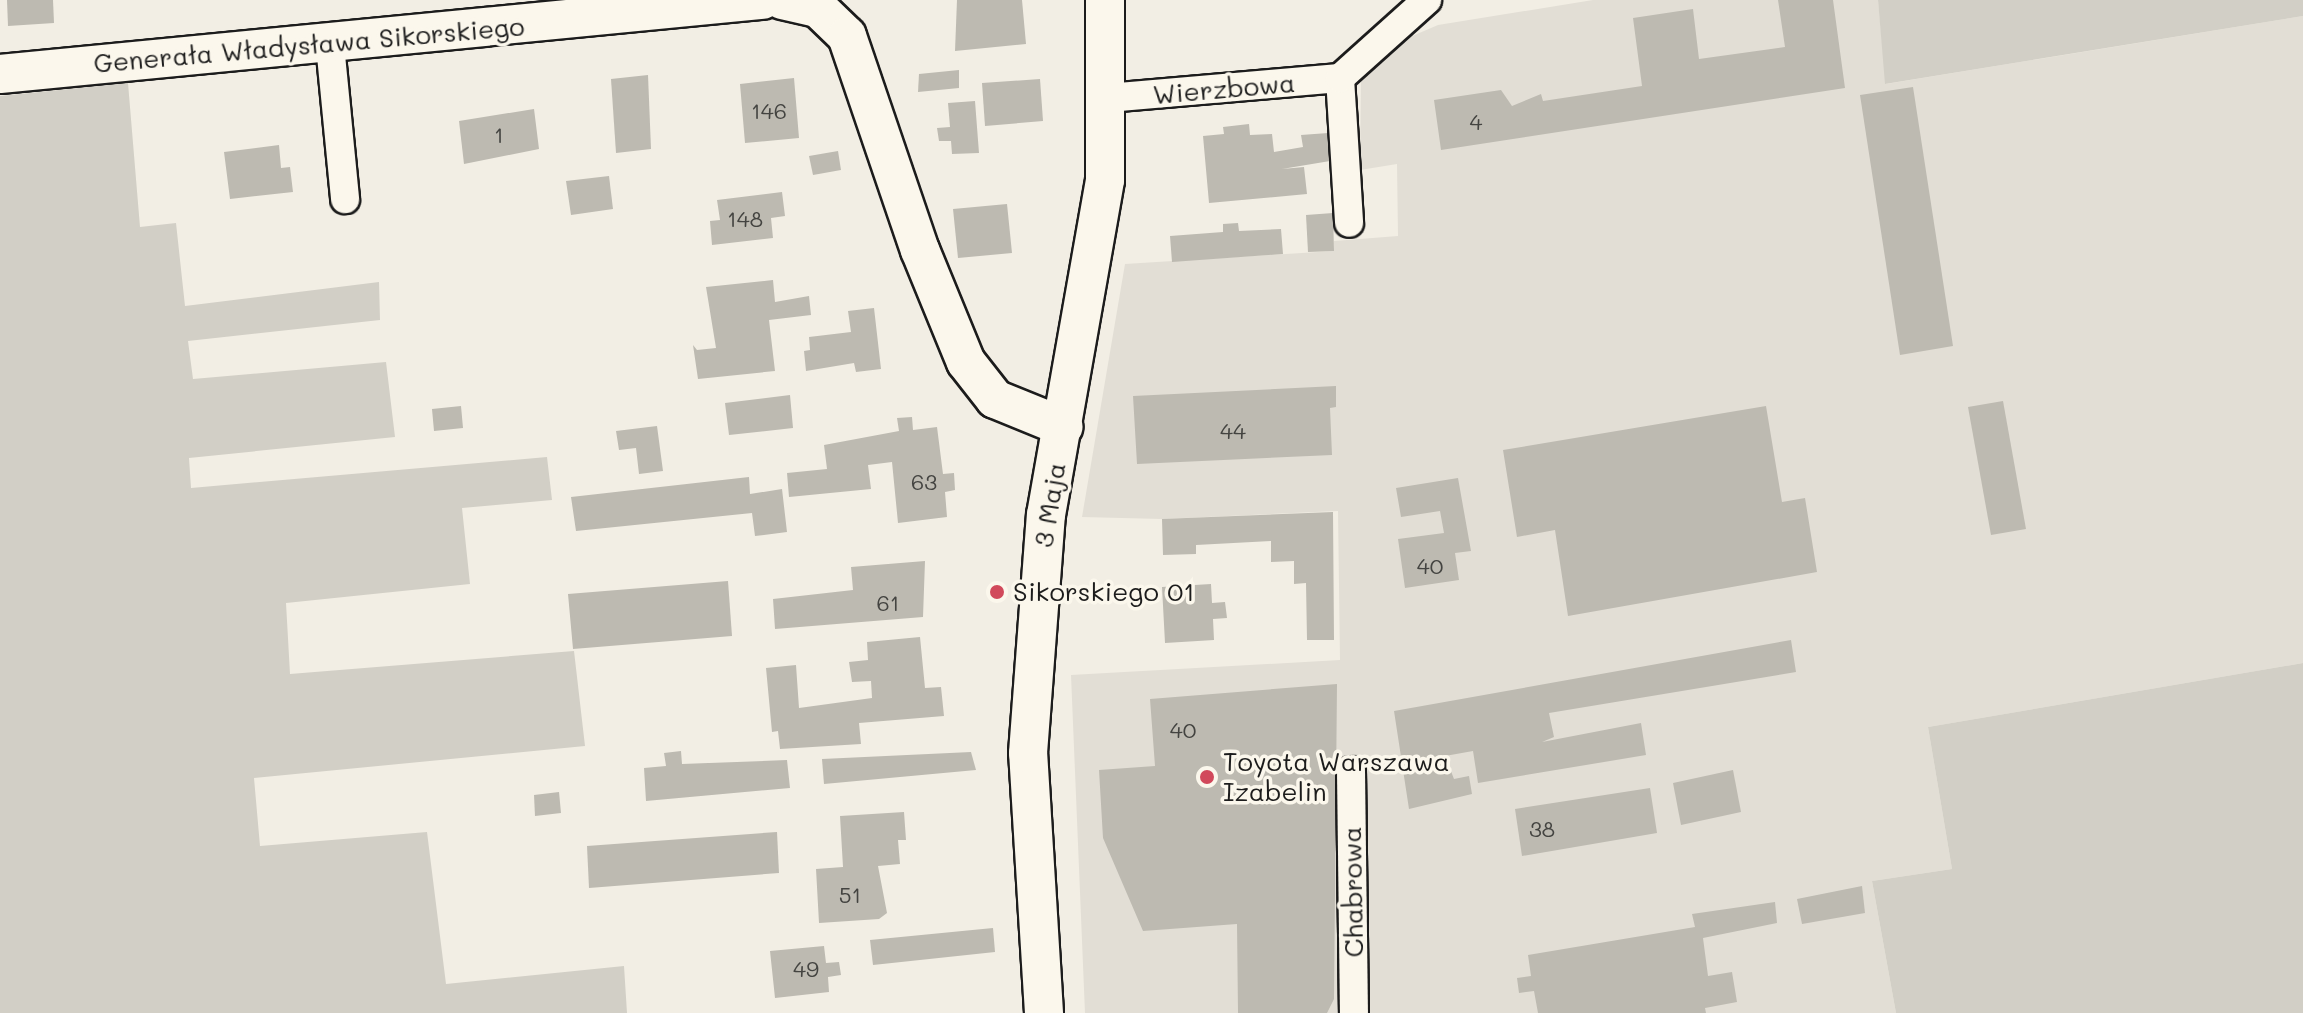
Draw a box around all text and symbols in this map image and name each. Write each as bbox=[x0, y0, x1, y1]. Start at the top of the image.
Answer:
street label: Generała Władysława Sikorskiego bbox=[92, 11, 526, 79]
street label: Wierzbowa bbox=[1152, 67, 1296, 111]
house number: 146 bbox=[751, 98, 787, 124]
house number: 4 bbox=[1470, 109, 1482, 135]
house number: 1 bbox=[494, 122, 504, 148]
house number: 148 bbox=[727, 206, 763, 232]
house number: 44 bbox=[1220, 418, 1246, 444]
street label: 3 Maja bbox=[1028, 460, 1072, 550]
house number: 63 bbox=[911, 469, 937, 495]
house number: 40 bbox=[1417, 553, 1443, 579]
place label: Sikorskiego 01 bbox=[1013, 576, 1195, 608]
marker: Sikorskiego 01 bbox=[988, 583, 1006, 601]
house number: 61 bbox=[876, 590, 900, 616]
house number: 40 bbox=[1170, 717, 1196, 743]
place label: Toyota Warszawa Izabelin bbox=[1223, 746, 1450, 808]
marker: Toyota Warszawa Izabelin bbox=[1198, 768, 1216, 786]
house number: 38 bbox=[1529, 816, 1555, 842]
street label: Chabrowa bbox=[1336, 826, 1370, 958]
house number: 51 bbox=[839, 882, 861, 908]
house number: 49 bbox=[793, 956, 819, 982]

